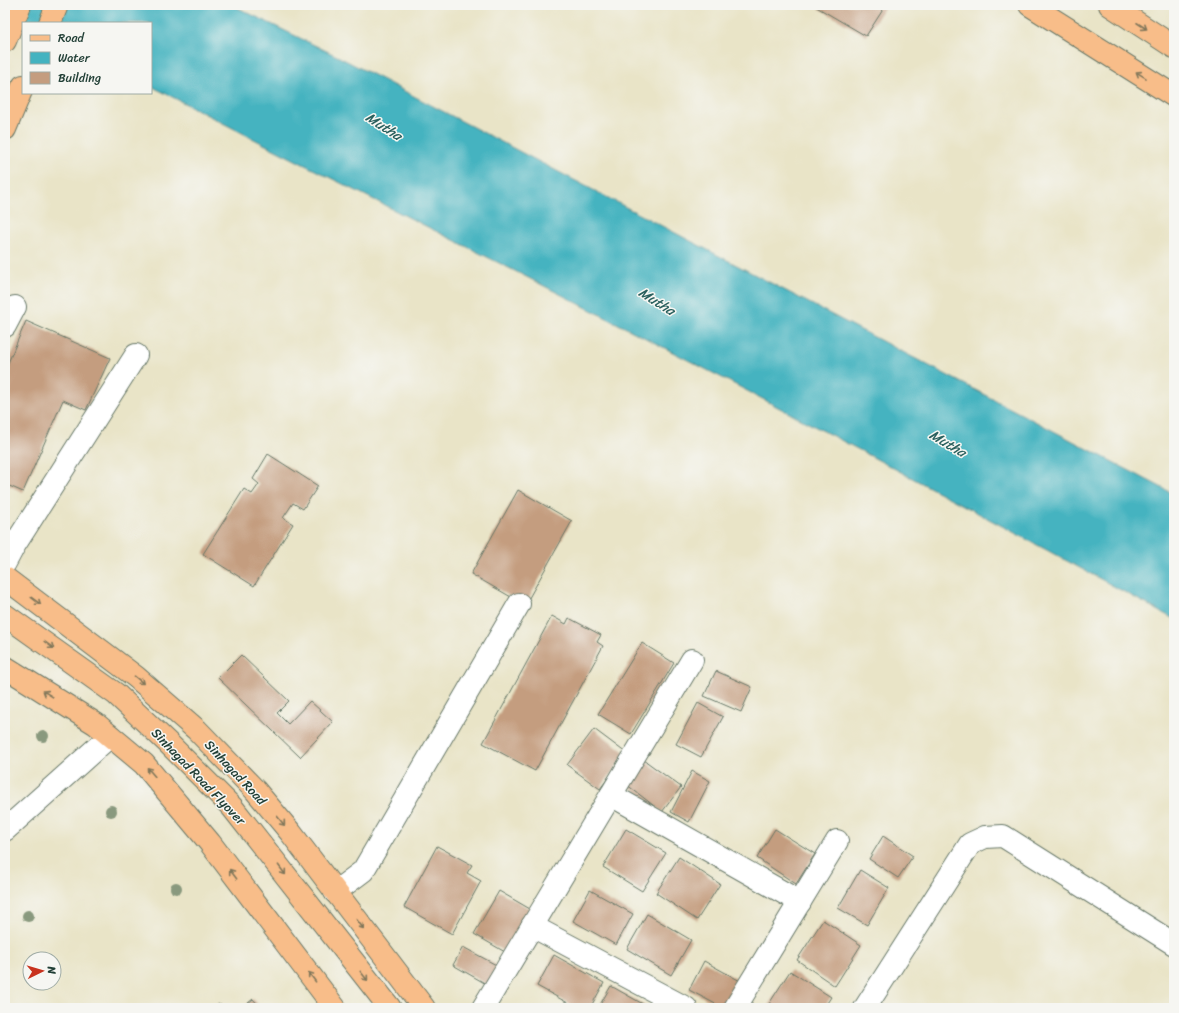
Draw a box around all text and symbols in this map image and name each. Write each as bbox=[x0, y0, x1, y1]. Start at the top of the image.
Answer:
legend bbox=[22, 22, 152, 94]
one-way arrow bbox=[1136, 22, 1147, 30]
text: Road bbox=[58, 27, 85, 49]
text: Water bbox=[58, 47, 91, 69]
text: Building bbox=[58, 67, 101, 89]
one-way arrow bbox=[1136, 71, 1147, 79]
water label: Mutha bbox=[360, 105, 409, 149]
water label: Mutha bbox=[633, 280, 682, 324]
water label: Mutha bbox=[924, 423, 973, 465]
one-way arrow bbox=[31, 597, 42, 606]
one-way arrow bbox=[43, 641, 54, 649]
one-way arrow bbox=[134, 676, 145, 685]
one-way arrow bbox=[43, 690, 54, 698]
street label: Sinhagad Road Flyover bbox=[146, 722, 252, 831]
street label: Sinhagad Road bbox=[199, 734, 273, 811]
one-way arrow bbox=[147, 767, 156, 778]
one-way arrow bbox=[276, 816, 285, 826]
one-way arrow bbox=[278, 865, 287, 876]
one-way arrow bbox=[229, 868, 237, 879]
one-way arrow bbox=[355, 919, 364, 930]
north arrow bbox=[22, 951, 62, 991]
text: N bbox=[42, 965, 61, 975]
one-way arrow bbox=[360, 971, 369, 981]
one-way arrow bbox=[307, 972, 316, 983]

